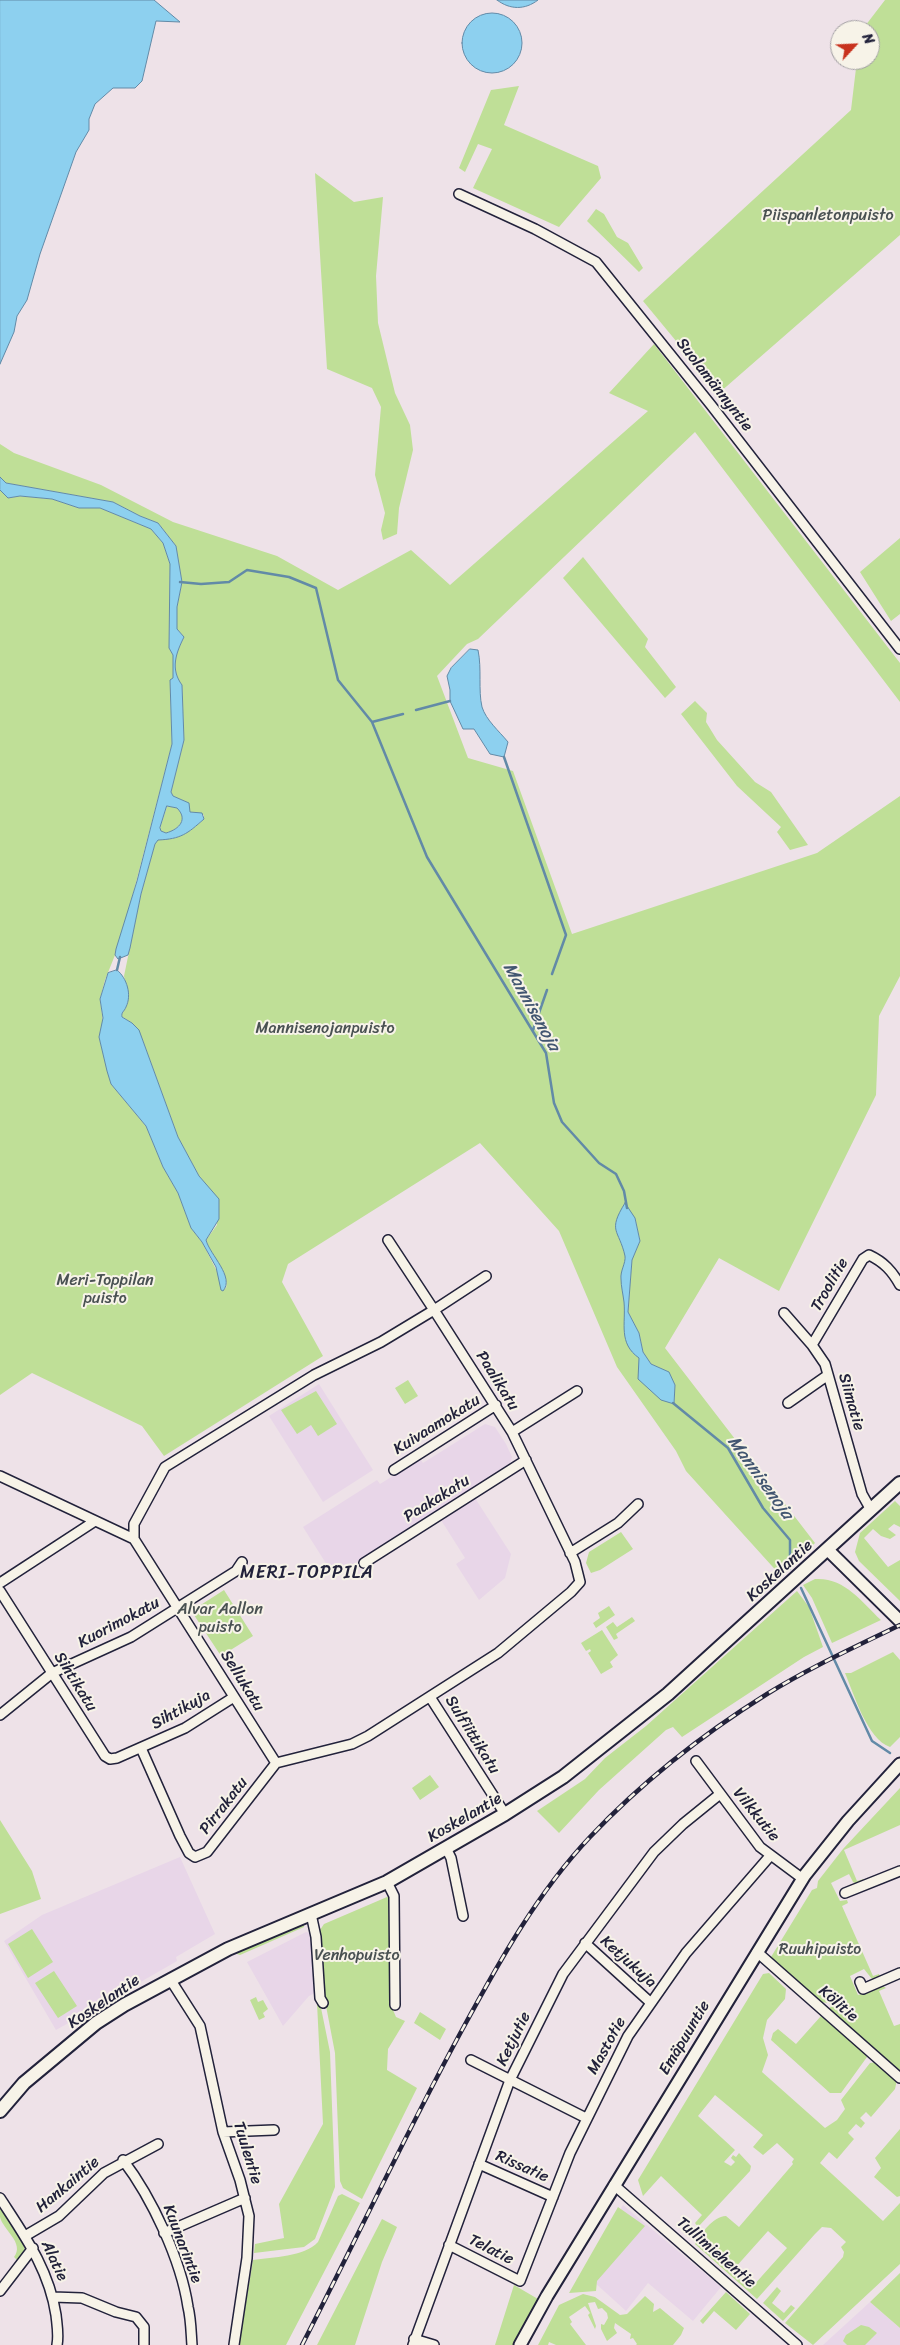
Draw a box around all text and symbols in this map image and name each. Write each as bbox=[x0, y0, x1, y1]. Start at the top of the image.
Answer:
north arrow bbox=[830, 20, 880, 70]
text: N bbox=[855, 29, 882, 49]
park label: Piispanletonpuisto bbox=[762, 206, 894, 226]
street label: Suolamännyntie bbox=[671, 334, 757, 436]
water label: Mannisenoja bbox=[498, 959, 564, 1055]
park label: Mannisenojanpuisto bbox=[255, 1019, 395, 1039]
street label: Troolitie bbox=[807, 1255, 853, 1315]
park label: Meri-Toppilan puisto bbox=[56, 1271, 154, 1309]
street label: Paalikatu bbox=[471, 1348, 523, 1414]
street label: Siimatie bbox=[834, 1371, 868, 1433]
street label: Kuivaamokatu bbox=[390, 1391, 484, 1459]
water label: Mannisenoja bbox=[722, 1432, 798, 1524]
street label: Paakakatu bbox=[401, 1471, 473, 1527]
street label: Koskelantie bbox=[743, 1536, 817, 1606]
district label: MERI-TOPPILA bbox=[240, 1562, 374, 1584]
street label: Kuorimokatu bbox=[75, 1593, 163, 1653]
park label: Alvar Aallon puisto bbox=[177, 1600, 263, 1638]
street label: Sellukatu bbox=[216, 1647, 268, 1715]
street label: Sihtikatu bbox=[49, 1649, 101, 1715]
street label: Sihtikuja bbox=[148, 1686, 214, 1734]
street label: Sulfiittikatu bbox=[440, 1692, 504, 1778]
street label: Pirrakatu bbox=[196, 1774, 252, 1838]
street label: Vilkkutie bbox=[729, 1784, 783, 1846]
street label: Koskelantie bbox=[424, 1789, 506, 1847]
street label: Ketjukuja bbox=[596, 1932, 660, 1992]
park label: Ruuhipuisto bbox=[779, 1940, 861, 1960]
park label: Venhopuisto bbox=[314, 1946, 400, 1966]
street label: Koskelantie bbox=[64, 1971, 144, 2033]
street label: Kölitie bbox=[814, 1982, 862, 2026]
street label: Emäpuuntie bbox=[655, 1997, 715, 2079]
street label: Ketjutie bbox=[493, 2009, 535, 2069]
street label: Mastotie bbox=[583, 2014, 631, 2078]
street label: Tuulentie bbox=[228, 2119, 266, 2187]
street label: Rissatie bbox=[493, 2147, 551, 2187]
street label: Hankaintie bbox=[32, 2153, 104, 2217]
street label: Kuunarintie bbox=[158, 2202, 206, 2286]
street label: Tullimiehentie bbox=[672, 2213, 760, 2293]
street label: Telatie bbox=[465, 2231, 517, 2269]
street label: Alatie bbox=[36, 2238, 72, 2284]

